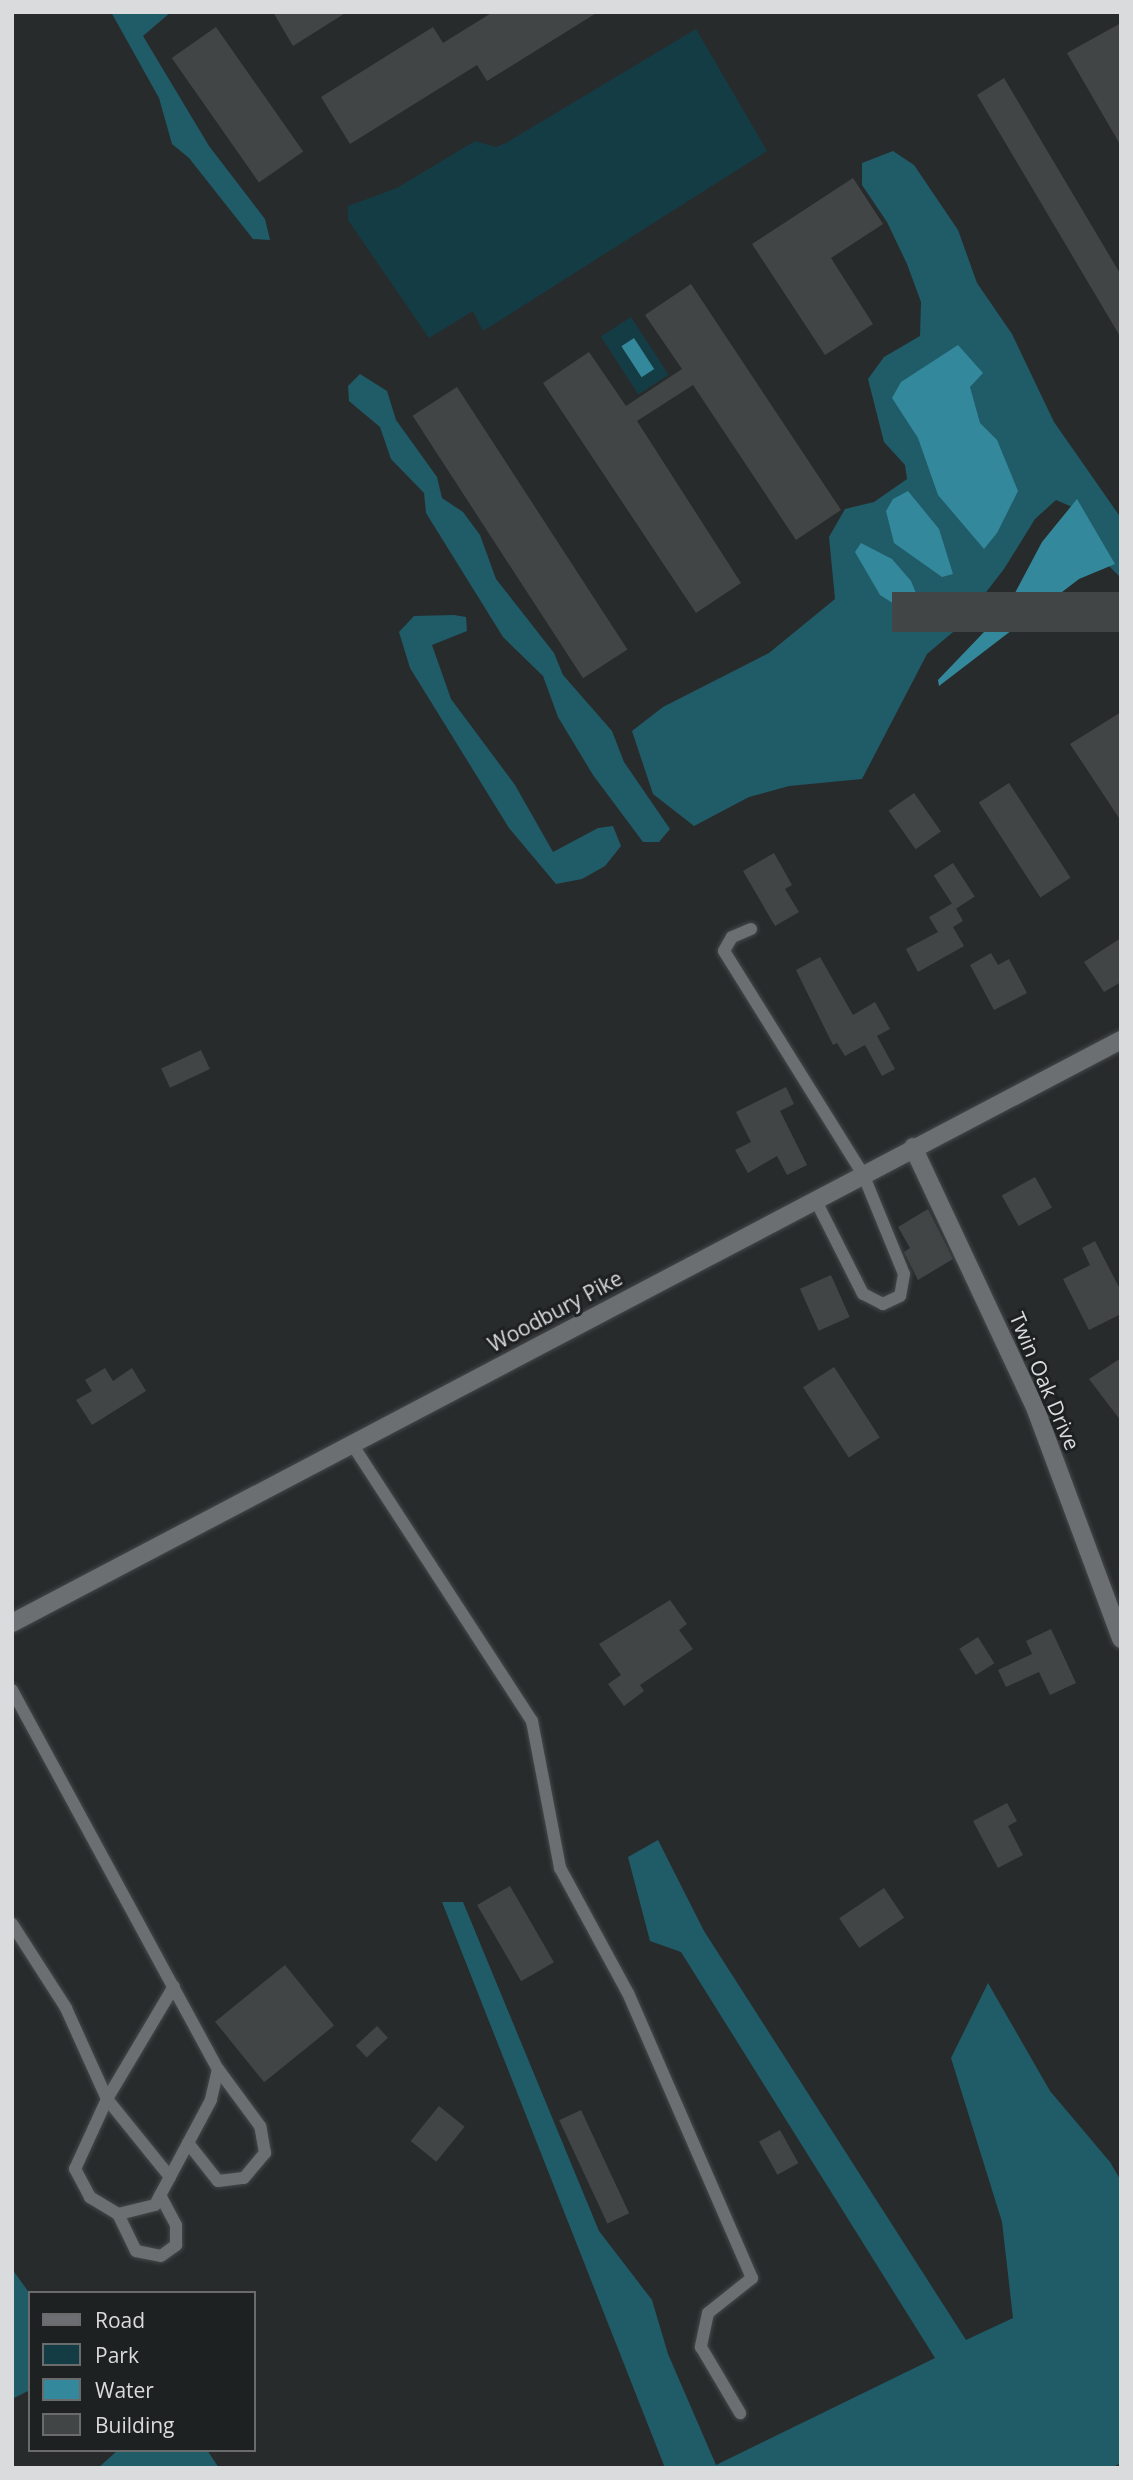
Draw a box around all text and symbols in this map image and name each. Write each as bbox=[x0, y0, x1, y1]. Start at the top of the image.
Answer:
street label: Woodbury Pike bbox=[484, 1265, 626, 1357]
street label: Twin Oak Drive bbox=[1005, 1308, 1085, 1454]
legend bbox=[28, 2291, 256, 2452]
text: Road bbox=[95, 2306, 145, 2334]
text: Park bbox=[95, 2341, 139, 2369]
text: Water bbox=[95, 2376, 154, 2404]
text: Building bbox=[95, 2411, 174, 2439]

